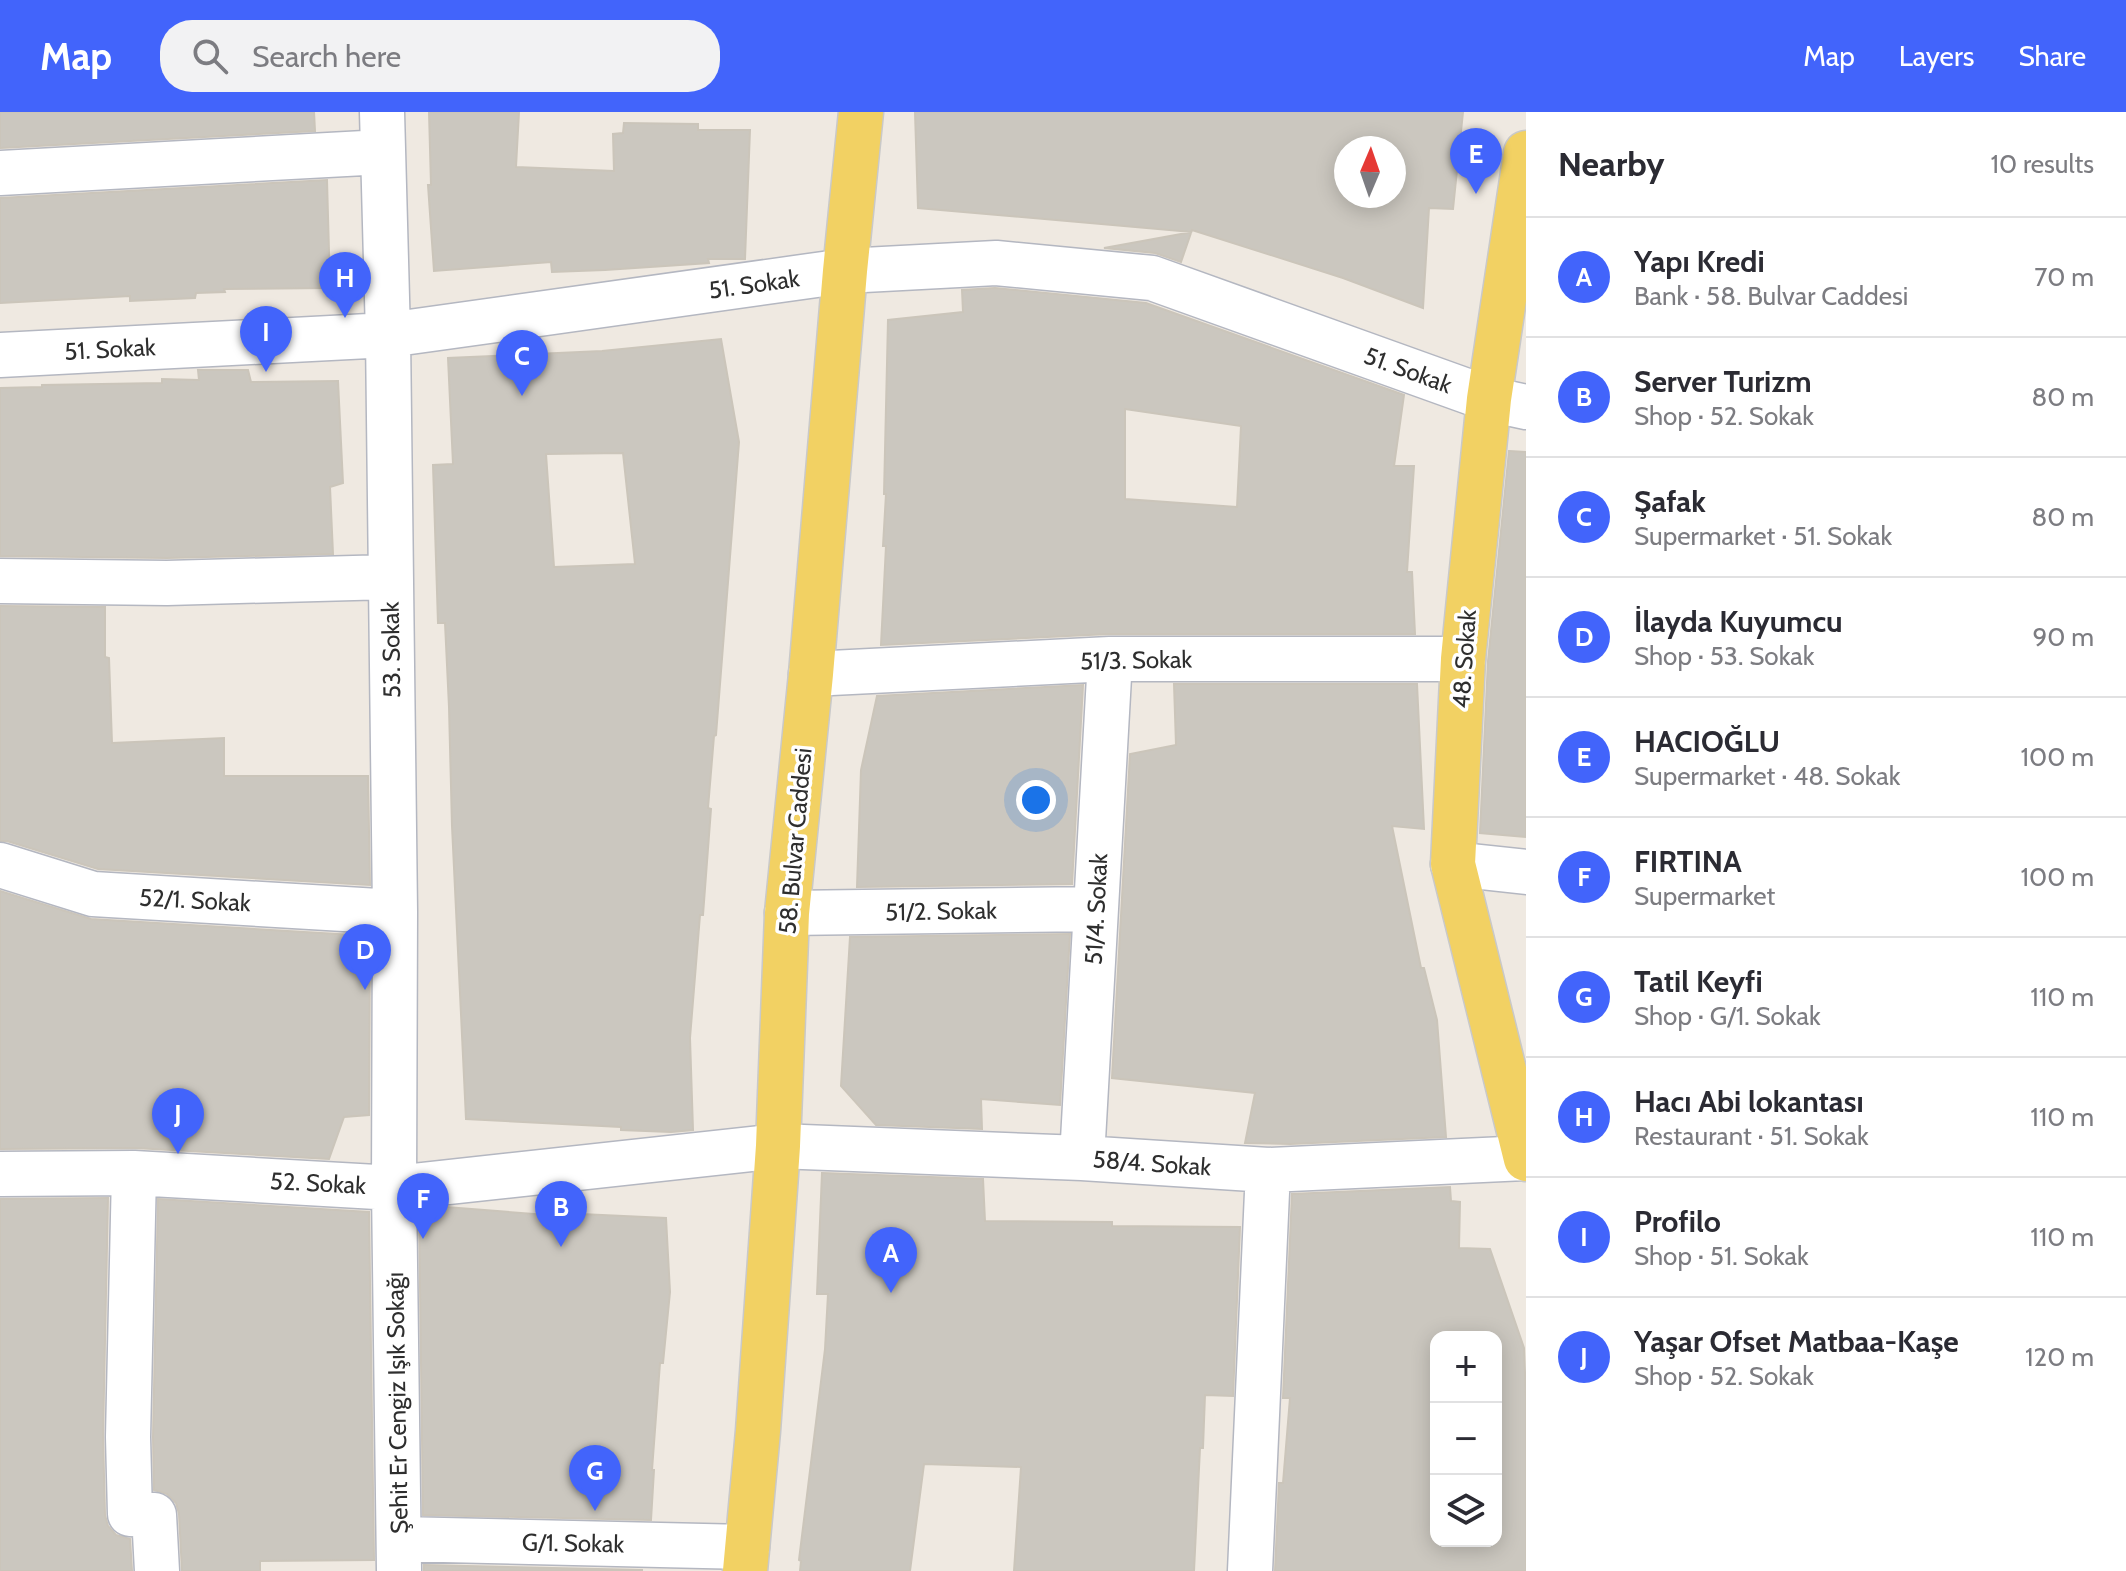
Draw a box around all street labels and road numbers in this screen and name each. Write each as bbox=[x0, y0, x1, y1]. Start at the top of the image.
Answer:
street label: 51. Sokak bbox=[707, 263, 801, 305]
street label: 51. Sokak bbox=[64, 332, 157, 366]
street label: 51. Sokak bbox=[1360, 341, 1456, 399]
street label: 53. Sokak bbox=[376, 601, 406, 698]
street label: 48. Sokak bbox=[1446, 608, 1482, 709]
street label: 51/3. Sokak bbox=[1080, 645, 1193, 675]
street label: 58. Bulvar Caddesi bbox=[772, 747, 818, 935]
street label: 51/4. Sokak bbox=[1079, 852, 1113, 966]
street label: 52/1. Sokak bbox=[138, 883, 252, 917]
street label: 51/2. Sokak bbox=[885, 896, 997, 926]
street label: 58/4. Sokak bbox=[1092, 1144, 1212, 1182]
street label: 52. Sokak bbox=[269, 1166, 367, 1200]
street label: Şehit Er Cengiz Işık Sokağı bbox=[380, 1272, 414, 1534]
street label: G/1. Sokak bbox=[522, 1528, 625, 1558]

